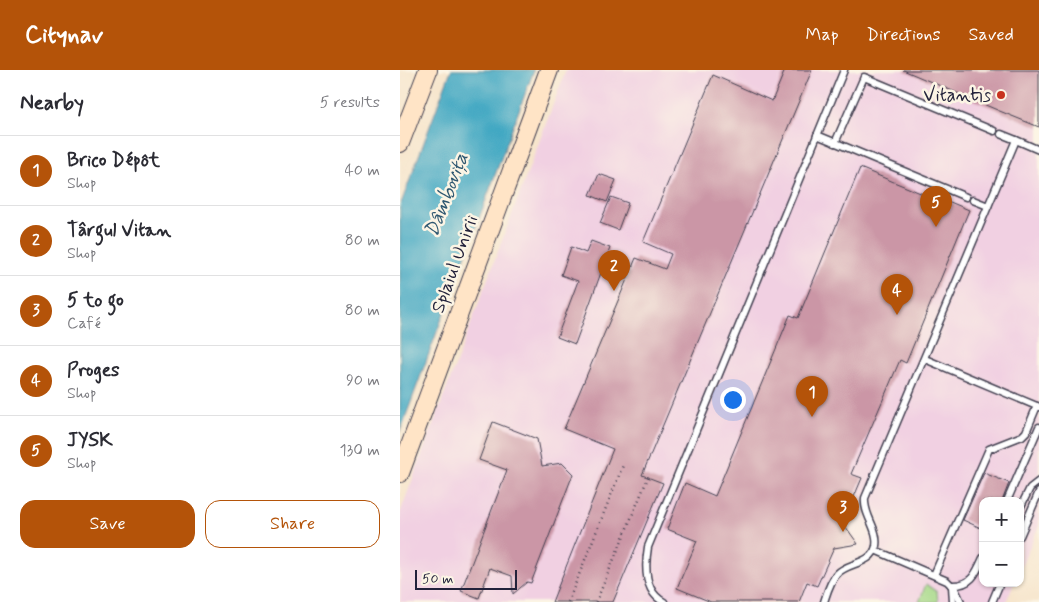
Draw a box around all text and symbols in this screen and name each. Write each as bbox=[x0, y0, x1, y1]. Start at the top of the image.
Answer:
text: Citynav bbox=[25, 20, 103, 51]
text: Map bbox=[806, 23, 839, 47]
text: Directions bbox=[867, 23, 941, 47]
text: Saved bbox=[969, 23, 1014, 47]
place label: Vitantis bbox=[923, 83, 992, 108]
text: Nearby bbox=[20, 89, 84, 117]
marker: Vitantis bbox=[995, 89, 1007, 101]
text: 5 results bbox=[320, 92, 380, 113]
text: Brico Dépôt bbox=[67, 148, 160, 173]
water label: Dâmbovița bbox=[419, 149, 475, 241]
text: 1 bbox=[32, 160, 40, 181]
text: 40 m bbox=[344, 160, 380, 181]
text: Shop bbox=[67, 173, 96, 194]
pin: 5 bbox=[920, 186, 952, 227]
street label: Splaiul Unirii bbox=[426, 211, 484, 317]
text: Târgul Vitan bbox=[67, 218, 171, 243]
text: 2 bbox=[32, 230, 40, 251]
text: 80 m bbox=[345, 230, 380, 251]
text: Shop bbox=[67, 243, 96, 264]
pin: 2 bbox=[598, 250, 630, 291]
pin: 4 bbox=[881, 274, 913, 315]
text: 5 to go bbox=[67, 288, 124, 313]
text: 3 bbox=[32, 300, 40, 321]
text: 80 m bbox=[345, 300, 380, 321]
text: Café bbox=[67, 313, 101, 334]
text: Proges bbox=[67, 358, 120, 383]
text: 4 bbox=[31, 370, 41, 391]
text: 90 m bbox=[346, 370, 380, 391]
pin: 1 bbox=[796, 376, 828, 417]
text: Shop bbox=[67, 383, 96, 404]
your location bbox=[720, 387, 746, 413]
text: JYSK bbox=[67, 428, 113, 453]
text: 5 bbox=[31, 440, 41, 461]
text: 130 m bbox=[339, 440, 380, 461]
text: Shop bbox=[67, 453, 96, 474]
pin: 3 bbox=[827, 491, 859, 532]
map controls bbox=[979, 497, 1024, 587]
button: + bbox=[979, 497, 1024, 542]
button: Save bbox=[20, 500, 195, 548]
button: Share bbox=[205, 500, 380, 548]
button: − bbox=[979, 542, 1024, 587]
scale bar bbox=[415, 567, 518, 590]
text: 50 m bbox=[422, 570, 453, 588]

